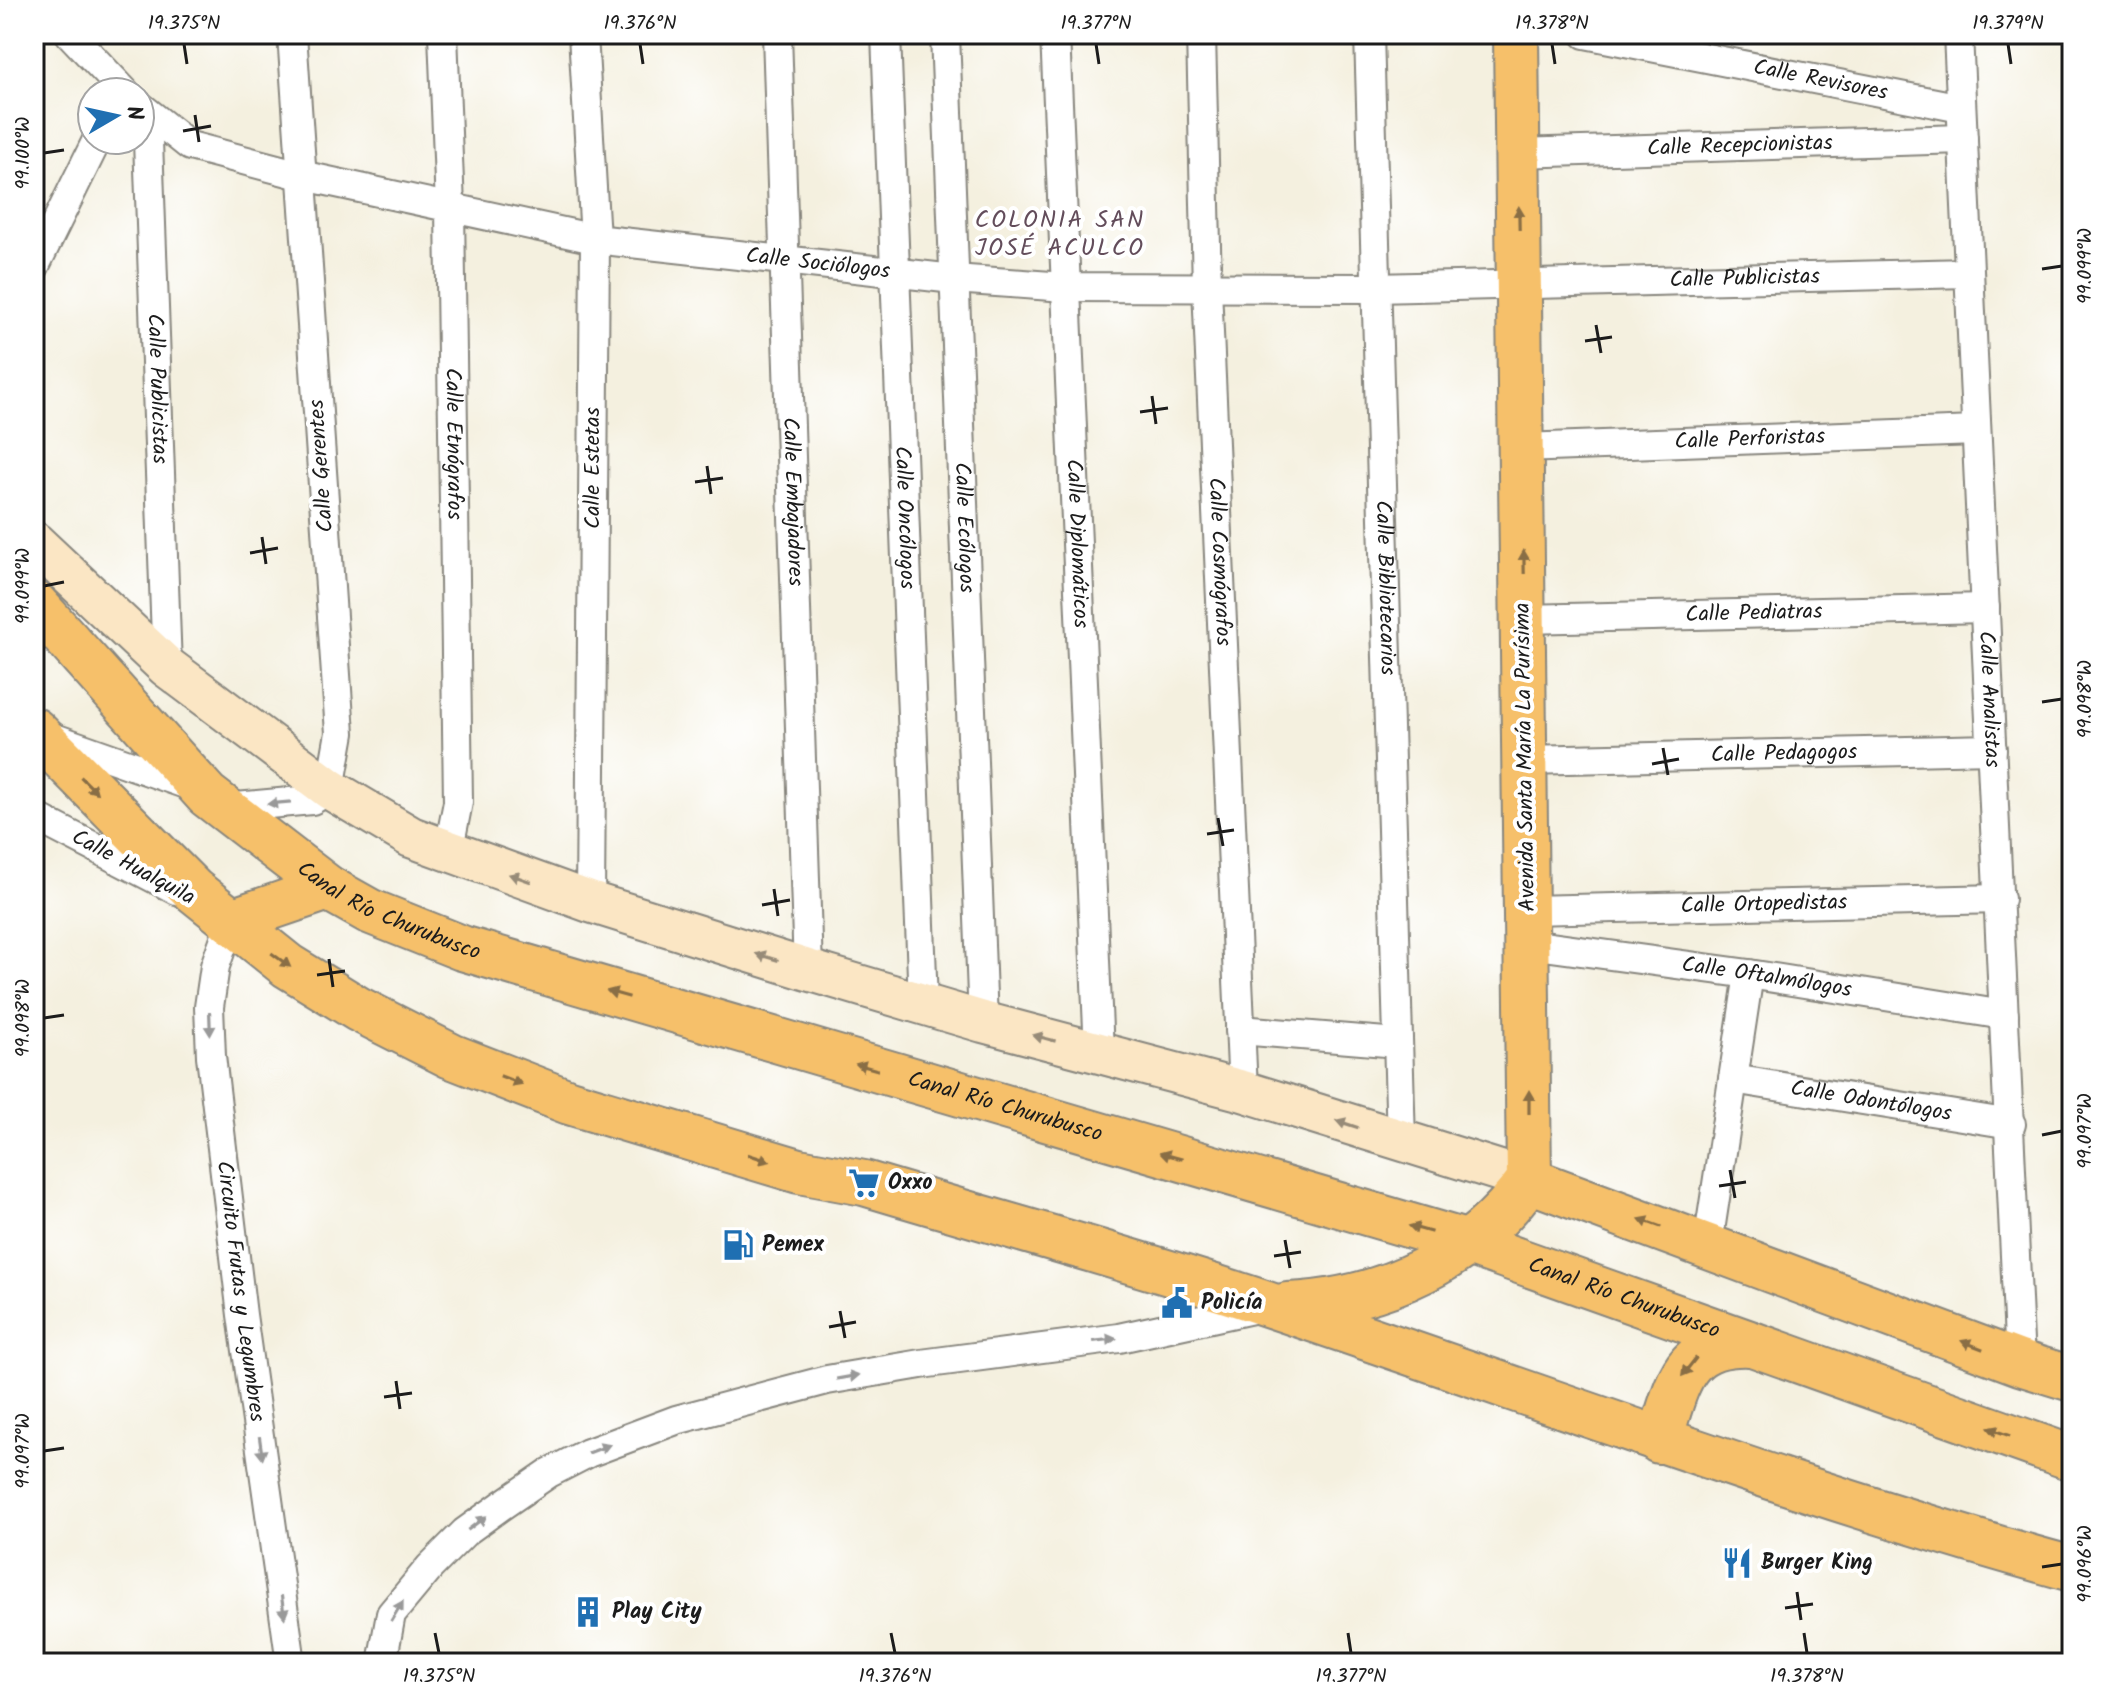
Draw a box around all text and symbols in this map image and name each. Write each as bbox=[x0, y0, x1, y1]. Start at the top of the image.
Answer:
text: 19.375°N bbox=[148, 8, 220, 40]
text: 19.376°N bbox=[604, 8, 676, 40]
text: 19.377°N bbox=[1061, 8, 1131, 40]
text: 19.378°N bbox=[1515, 8, 1589, 40]
text: 19.379°N bbox=[1972, 8, 2044, 40]
street label: Calle Revisores bbox=[1750, 50, 1891, 111]
north arrow bbox=[76, 76, 156, 156]
text: N bbox=[115, 104, 152, 123]
text: 99.100°W bbox=[8, 117, 40, 189]
street label: Calle Recepcionistas bbox=[1647, 126, 1834, 166]
district label: COLONIA SAN JOSÉ ACULCO bbox=[975, 201, 1145, 268]
one-way arrow bbox=[1512, 205, 1525, 230]
text: 99.099°W bbox=[2070, 228, 2102, 304]
street label: Calle Sociólogos bbox=[744, 238, 893, 289]
street label: Calle Publicistas bbox=[1669, 259, 1821, 298]
street label: Calle Publicistas bbox=[137, 313, 177, 465]
street label: Calle Etnógrafos bbox=[435, 368, 472, 521]
street label: Calle Gerentes bbox=[300, 398, 344, 534]
street label: Calle Estetas bbox=[576, 406, 611, 529]
street label: Calle Embajadores bbox=[772, 417, 813, 587]
street label: Calle Perforistas bbox=[1674, 419, 1826, 460]
street label: Calle Oncólogos bbox=[884, 445, 925, 590]
street label: Calle Diplomáticos bbox=[1056, 458, 1098, 629]
street label: Calle Ecólogos bbox=[944, 462, 984, 594]
street label: Calle Cosmógrafos bbox=[1198, 477, 1241, 647]
street label: Calle Bibliotecarios bbox=[1365, 500, 1405, 676]
text: 99.099°W bbox=[8, 548, 40, 624]
one-way arrow bbox=[1517, 549, 1530, 574]
street label: Calle Pediatras bbox=[1685, 594, 1823, 633]
street label: Avenida Santa María La Purísima bbox=[1506, 602, 1546, 912]
street label: Calle Analistas bbox=[1968, 630, 2010, 769]
text: 99.098°W bbox=[2070, 660, 2102, 738]
street label: Calle Pedagogos bbox=[1710, 735, 1858, 773]
one-way arrow bbox=[79, 775, 98, 794]
one-way arrow bbox=[266, 797, 291, 810]
street label: Calle Hualquila bbox=[65, 821, 201, 915]
street label: Canal Río Churubusco bbox=[289, 852, 485, 970]
one-way arrow bbox=[507, 871, 531, 883]
street label: Calle Ortopedistas bbox=[1680, 885, 1848, 924]
street label: Calle Oftalmólogos bbox=[1679, 947, 1855, 1008]
one-way arrow bbox=[755, 950, 779, 963]
one-way arrow bbox=[270, 952, 291, 968]
text: 99.098°W bbox=[8, 979, 40, 1057]
one-way arrow bbox=[606, 987, 630, 1000]
one-way arrow bbox=[204, 1012, 216, 1037]
one-way arrow bbox=[1031, 1031, 1055, 1044]
one-way arrow bbox=[855, 1060, 879, 1073]
street label: Canal Río Churubusco bbox=[903, 1062, 1107, 1152]
street label: Calle Odontólogos bbox=[1788, 1071, 1955, 1132]
one-way arrow bbox=[499, 1074, 523, 1087]
one-way arrow bbox=[1523, 1089, 1535, 1114]
text: 99.097°W bbox=[2070, 1093, 2102, 1169]
one-way arrow bbox=[1335, 1118, 1359, 1130]
one-way arrow bbox=[1158, 1149, 1182, 1162]
one-way arrow bbox=[747, 1152, 771, 1164]
street label: Circuito Frutas y Legumbres bbox=[206, 1159, 274, 1425]
supermarket icon: Oxxo bbox=[847, 1166, 881, 1200]
place label: Oxxo bbox=[888, 1166, 933, 1201]
one-way arrow bbox=[1638, 1217, 1662, 1229]
one-way arrow bbox=[1408, 1222, 1432, 1235]
fuel station icon: Pemex bbox=[721, 1228, 755, 1262]
place label: Pemex bbox=[762, 1228, 825, 1263]
street label: Canal Río Churubusco bbox=[1523, 1248, 1725, 1349]
public building icon: Policía bbox=[1160, 1286, 1194, 1320]
place label: Policía bbox=[1201, 1286, 1262, 1321]
one-way arrow bbox=[1093, 1333, 1118, 1346]
one-way arrow bbox=[1960, 1338, 1984, 1351]
one-way arrow bbox=[1680, 1356, 1697, 1377]
one-way arrow bbox=[836, 1370, 861, 1382]
text: 99.097°W bbox=[8, 1413, 40, 1489]
one-way arrow bbox=[1987, 1425, 2011, 1438]
one-way arrow bbox=[255, 1436, 268, 1461]
one-way arrow bbox=[587, 1442, 611, 1455]
one-way arrow bbox=[467, 1515, 488, 1531]
text: 99.096°W bbox=[2070, 1525, 2102, 1603]
restaurant icon: Burger King bbox=[1720, 1546, 1754, 1580]
place label: Burger King bbox=[1761, 1546, 1873, 1581]
one-way arrow bbox=[277, 1595, 290, 1620]
building icon: Play City bbox=[571, 1595, 605, 1629]
place label: Play City bbox=[612, 1595, 702, 1630]
one-way arrow bbox=[389, 1599, 404, 1622]
text: 19.375°N bbox=[403, 1661, 475, 1693]
text: 19.376°N bbox=[859, 1661, 931, 1693]
text: 19.377°N bbox=[1316, 1661, 1386, 1693]
text: 19.378°N bbox=[1770, 1661, 1844, 1693]

